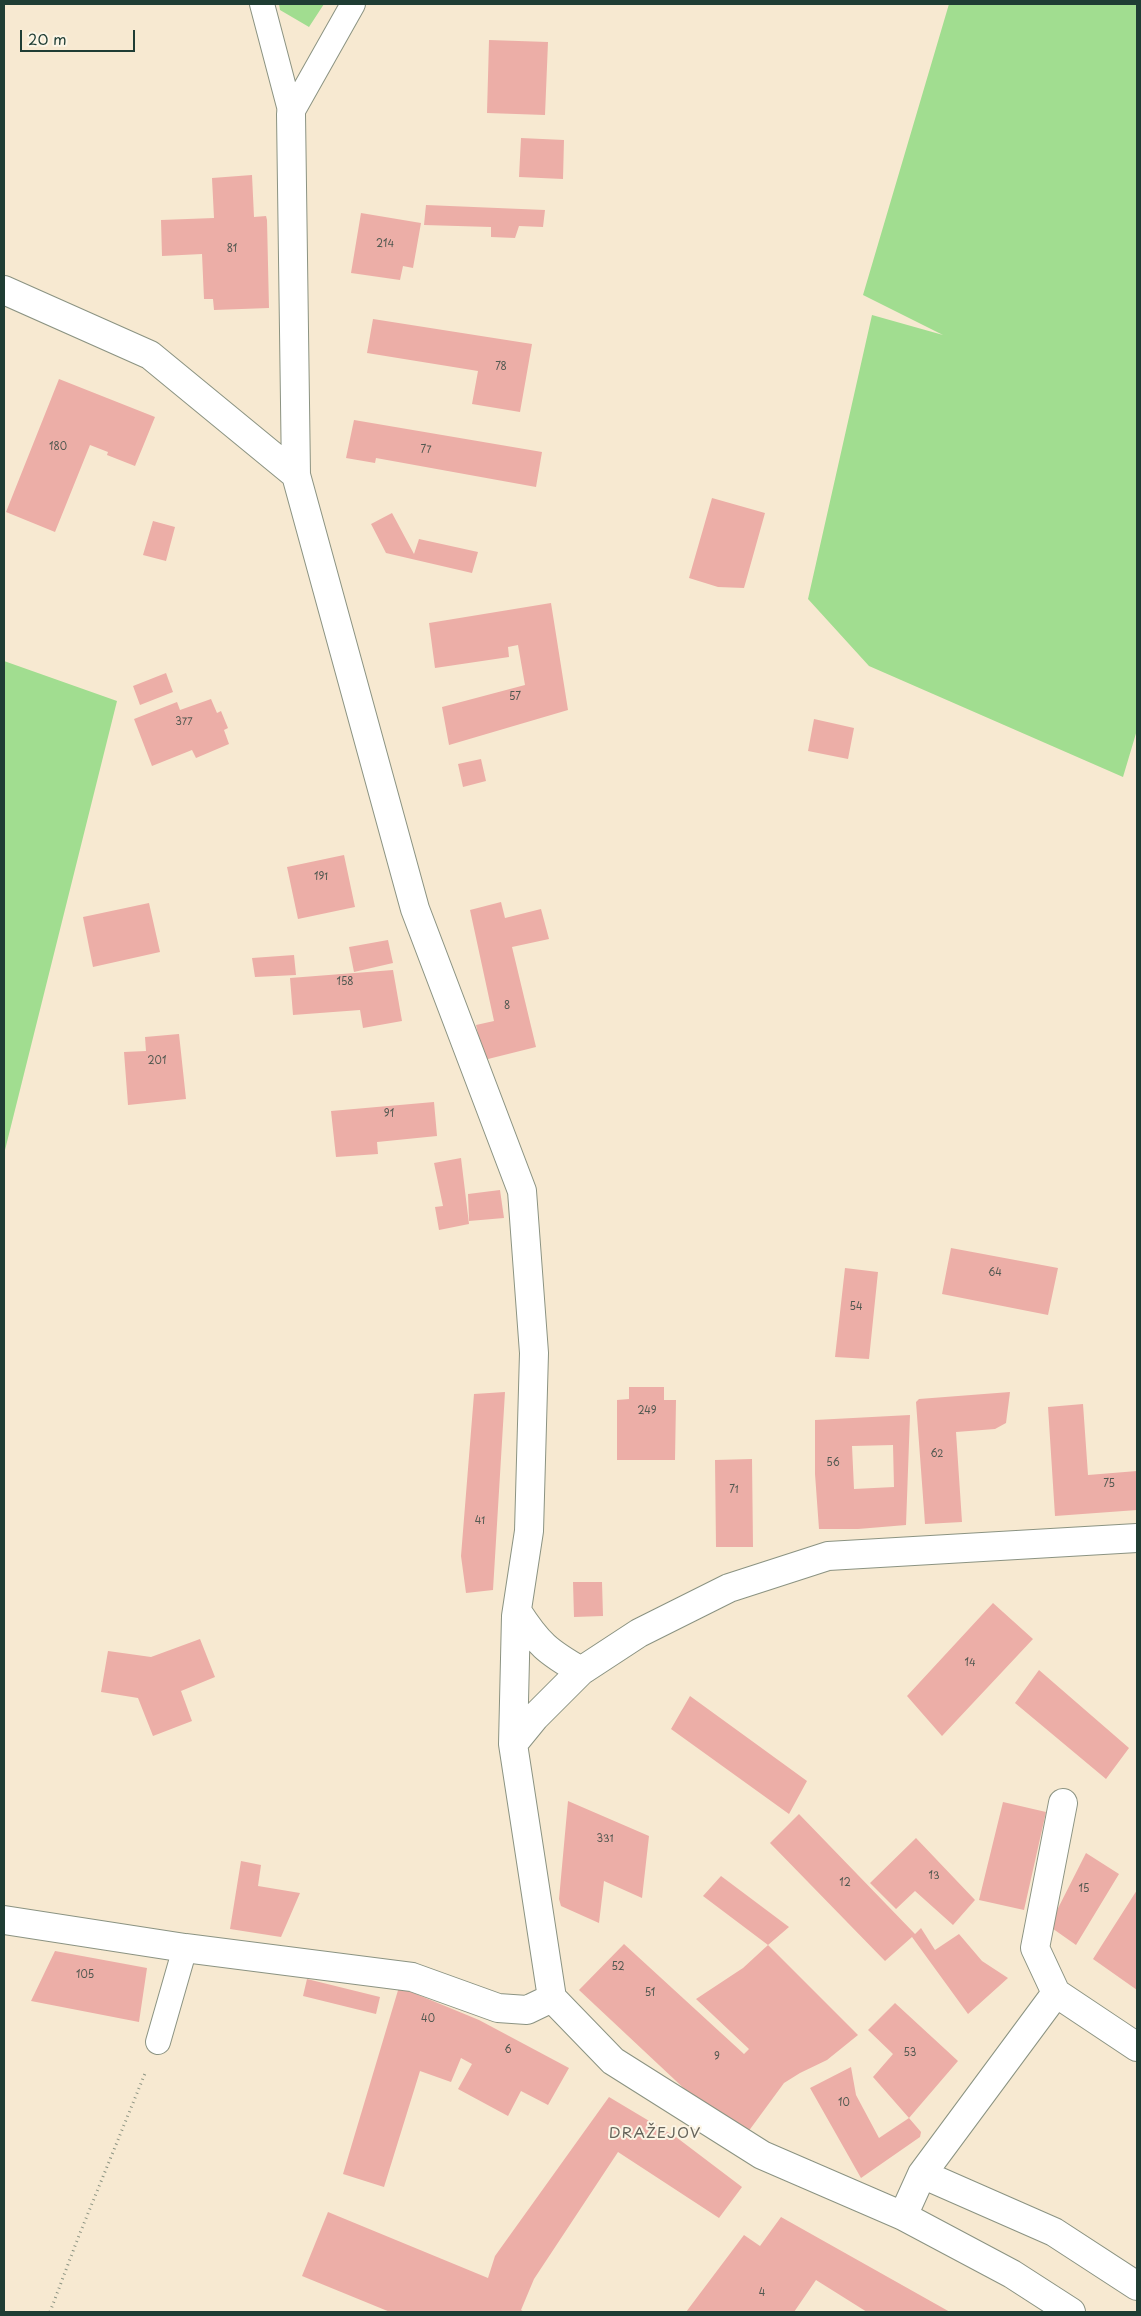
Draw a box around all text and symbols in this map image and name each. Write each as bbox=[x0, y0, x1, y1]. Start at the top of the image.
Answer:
scale bar bbox=[22, 20, 138, 52]
text: 20 m bbox=[28, 27, 67, 50]
house number: 214 bbox=[376, 238, 394, 250]
house number: 81 bbox=[227, 243, 237, 255]
house number: 78 bbox=[495, 361, 507, 373]
house number: 180 bbox=[49, 441, 67, 453]
house number: 77 bbox=[420, 444, 432, 456]
house number: 57 bbox=[509, 691, 521, 703]
house number: 377 bbox=[175, 716, 193, 728]
house number: 191 bbox=[314, 871, 328, 883]
house number: 158 bbox=[336, 976, 354, 988]
house number: 8 bbox=[504, 1000, 510, 1012]
house number: 201 bbox=[148, 1055, 166, 1067]
house number: 91 bbox=[384, 1108, 394, 1120]
house number: 64 bbox=[988, 1267, 1002, 1279]
house number: 54 bbox=[849, 1301, 863, 1313]
house number: 249 bbox=[637, 1405, 657, 1417]
house number: 62 bbox=[930, 1448, 944, 1460]
house number: 56 bbox=[826, 1457, 840, 1469]
house number: 75 bbox=[1103, 1478, 1115, 1490]
house number: 71 bbox=[729, 1484, 739, 1496]
house number: 41 bbox=[475, 1515, 485, 1527]
house number: 14 bbox=[964, 1657, 976, 1669]
house number: 331 bbox=[597, 1833, 613, 1845]
house number: 13 bbox=[928, 1870, 940, 1882]
house number: 12 bbox=[839, 1877, 851, 1889]
house number: 15 bbox=[1079, 1883, 1089, 1895]
house number: 52 bbox=[611, 1961, 625, 1973]
house number: 105 bbox=[76, 1969, 94, 1981]
house number: 51 bbox=[645, 1987, 655, 1999]
house number: 40 bbox=[421, 2013, 435, 2025]
house number: 6 bbox=[504, 2044, 512, 2056]
house number: 53 bbox=[904, 2047, 916, 2059]
house number: 9 bbox=[714, 2051, 720, 2063]
house number: 10 bbox=[838, 2097, 850, 2109]
district label: DRAŽEJOV bbox=[608, 2125, 702, 2143]
house number: 4 bbox=[759, 2287, 765, 2299]

